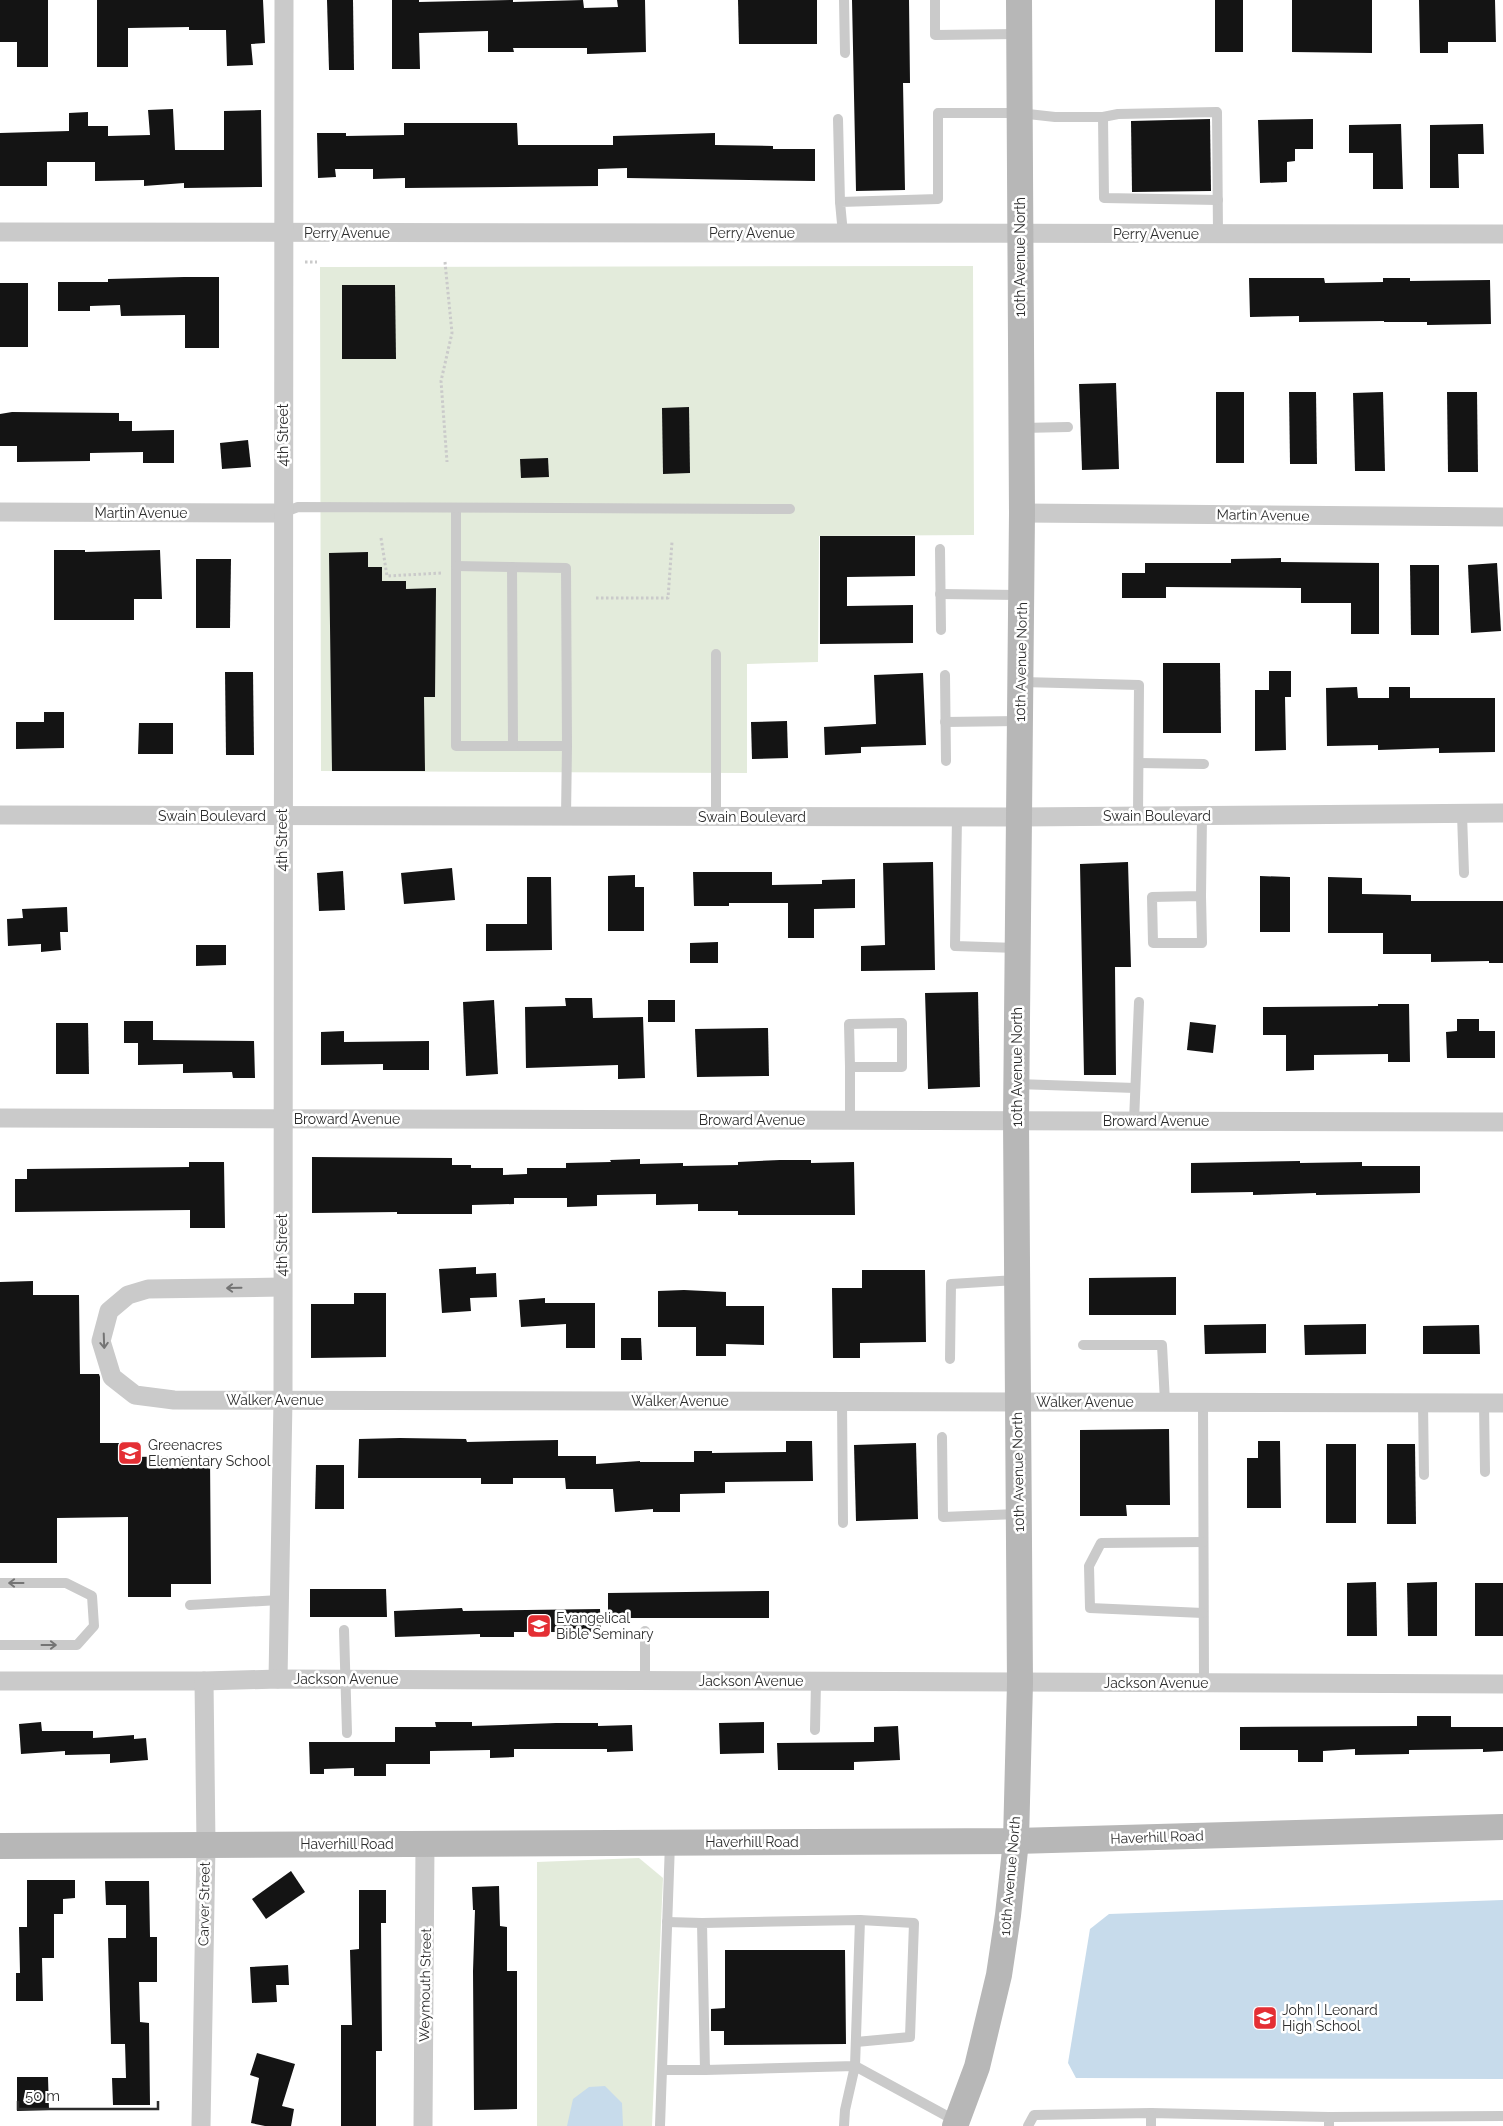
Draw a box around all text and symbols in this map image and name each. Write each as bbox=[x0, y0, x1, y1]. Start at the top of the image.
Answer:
street label: 10th Avenue North bbox=[1012, 197, 1028, 317]
street label: Perry Avenue bbox=[304, 225, 390, 241]
street label: Perry Avenue bbox=[709, 225, 795, 241]
street label: Perry Avenue bbox=[1113, 226, 1199, 242]
street label: 4th Street bbox=[275, 403, 291, 466]
street label: Martin Avenue bbox=[95, 505, 187, 521]
street label: Martin Avenue bbox=[1216, 506, 1310, 524]
street label: 10th Avenue North bbox=[1012, 602, 1030, 722]
street label: Swain Boulevard bbox=[158, 808, 266, 824]
street label: 4th Street bbox=[274, 808, 290, 871]
street label: Swain Boulevard bbox=[1103, 808, 1211, 824]
street label: Swain Boulevard bbox=[698, 809, 806, 825]
street label: 10th Avenue North bbox=[1009, 1007, 1025, 1127]
street label: Broward Avenue bbox=[294, 1111, 400, 1127]
street label: Broward Avenue bbox=[699, 1112, 805, 1128]
street label: Broward Avenue bbox=[1103, 1113, 1209, 1129]
street label: 4th Street bbox=[274, 1213, 290, 1276]
one-way arrow bbox=[226, 1283, 242, 1293]
one-way arrow bbox=[99, 1333, 108, 1349]
street label: Walker Avenue bbox=[226, 1392, 324, 1408]
street label: Walker Avenue bbox=[631, 1393, 729, 1409]
street label: Walker Avenue bbox=[1036, 1394, 1134, 1410]
street label: 10th Avenue North bbox=[1009, 1412, 1027, 1532]
place label: Greenacres Elementary School bbox=[148, 1437, 271, 1469]
school or university icon: Greenacres Elementary School bbox=[117, 1440, 143, 1466]
one-way arrow bbox=[9, 1578, 25, 1588]
place label: Evangelical Bible Seminary bbox=[556, 1610, 654, 1642]
school or university icon: Evangelical Bible Seminary bbox=[526, 1613, 552, 1639]
one-way arrow bbox=[40, 1640, 56, 1650]
street label: Jackson Avenue bbox=[294, 1671, 398, 1687]
street label: Jackson Avenue bbox=[699, 1673, 803, 1689]
street label: Jackson Avenue bbox=[1104, 1675, 1208, 1691]
street label: 10th Avenue North bbox=[997, 1816, 1023, 1936]
street label: Haverhill Road bbox=[1110, 1827, 1204, 1847]
street label: Haverhill Road bbox=[705, 1834, 799, 1850]
street label: Haverhill Road bbox=[300, 1836, 394, 1852]
street label: Carver Street bbox=[195, 1861, 213, 1946]
street label: Weymouth Street bbox=[416, 1928, 434, 2042]
place label: John I Leonard High School bbox=[1282, 2002, 1378, 2034]
school or university icon: John I Leonard High School bbox=[1252, 2005, 1278, 2031]
scale bar bbox=[18, 2078, 158, 2110]
text: 50 m bbox=[25, 2087, 60, 2105]

